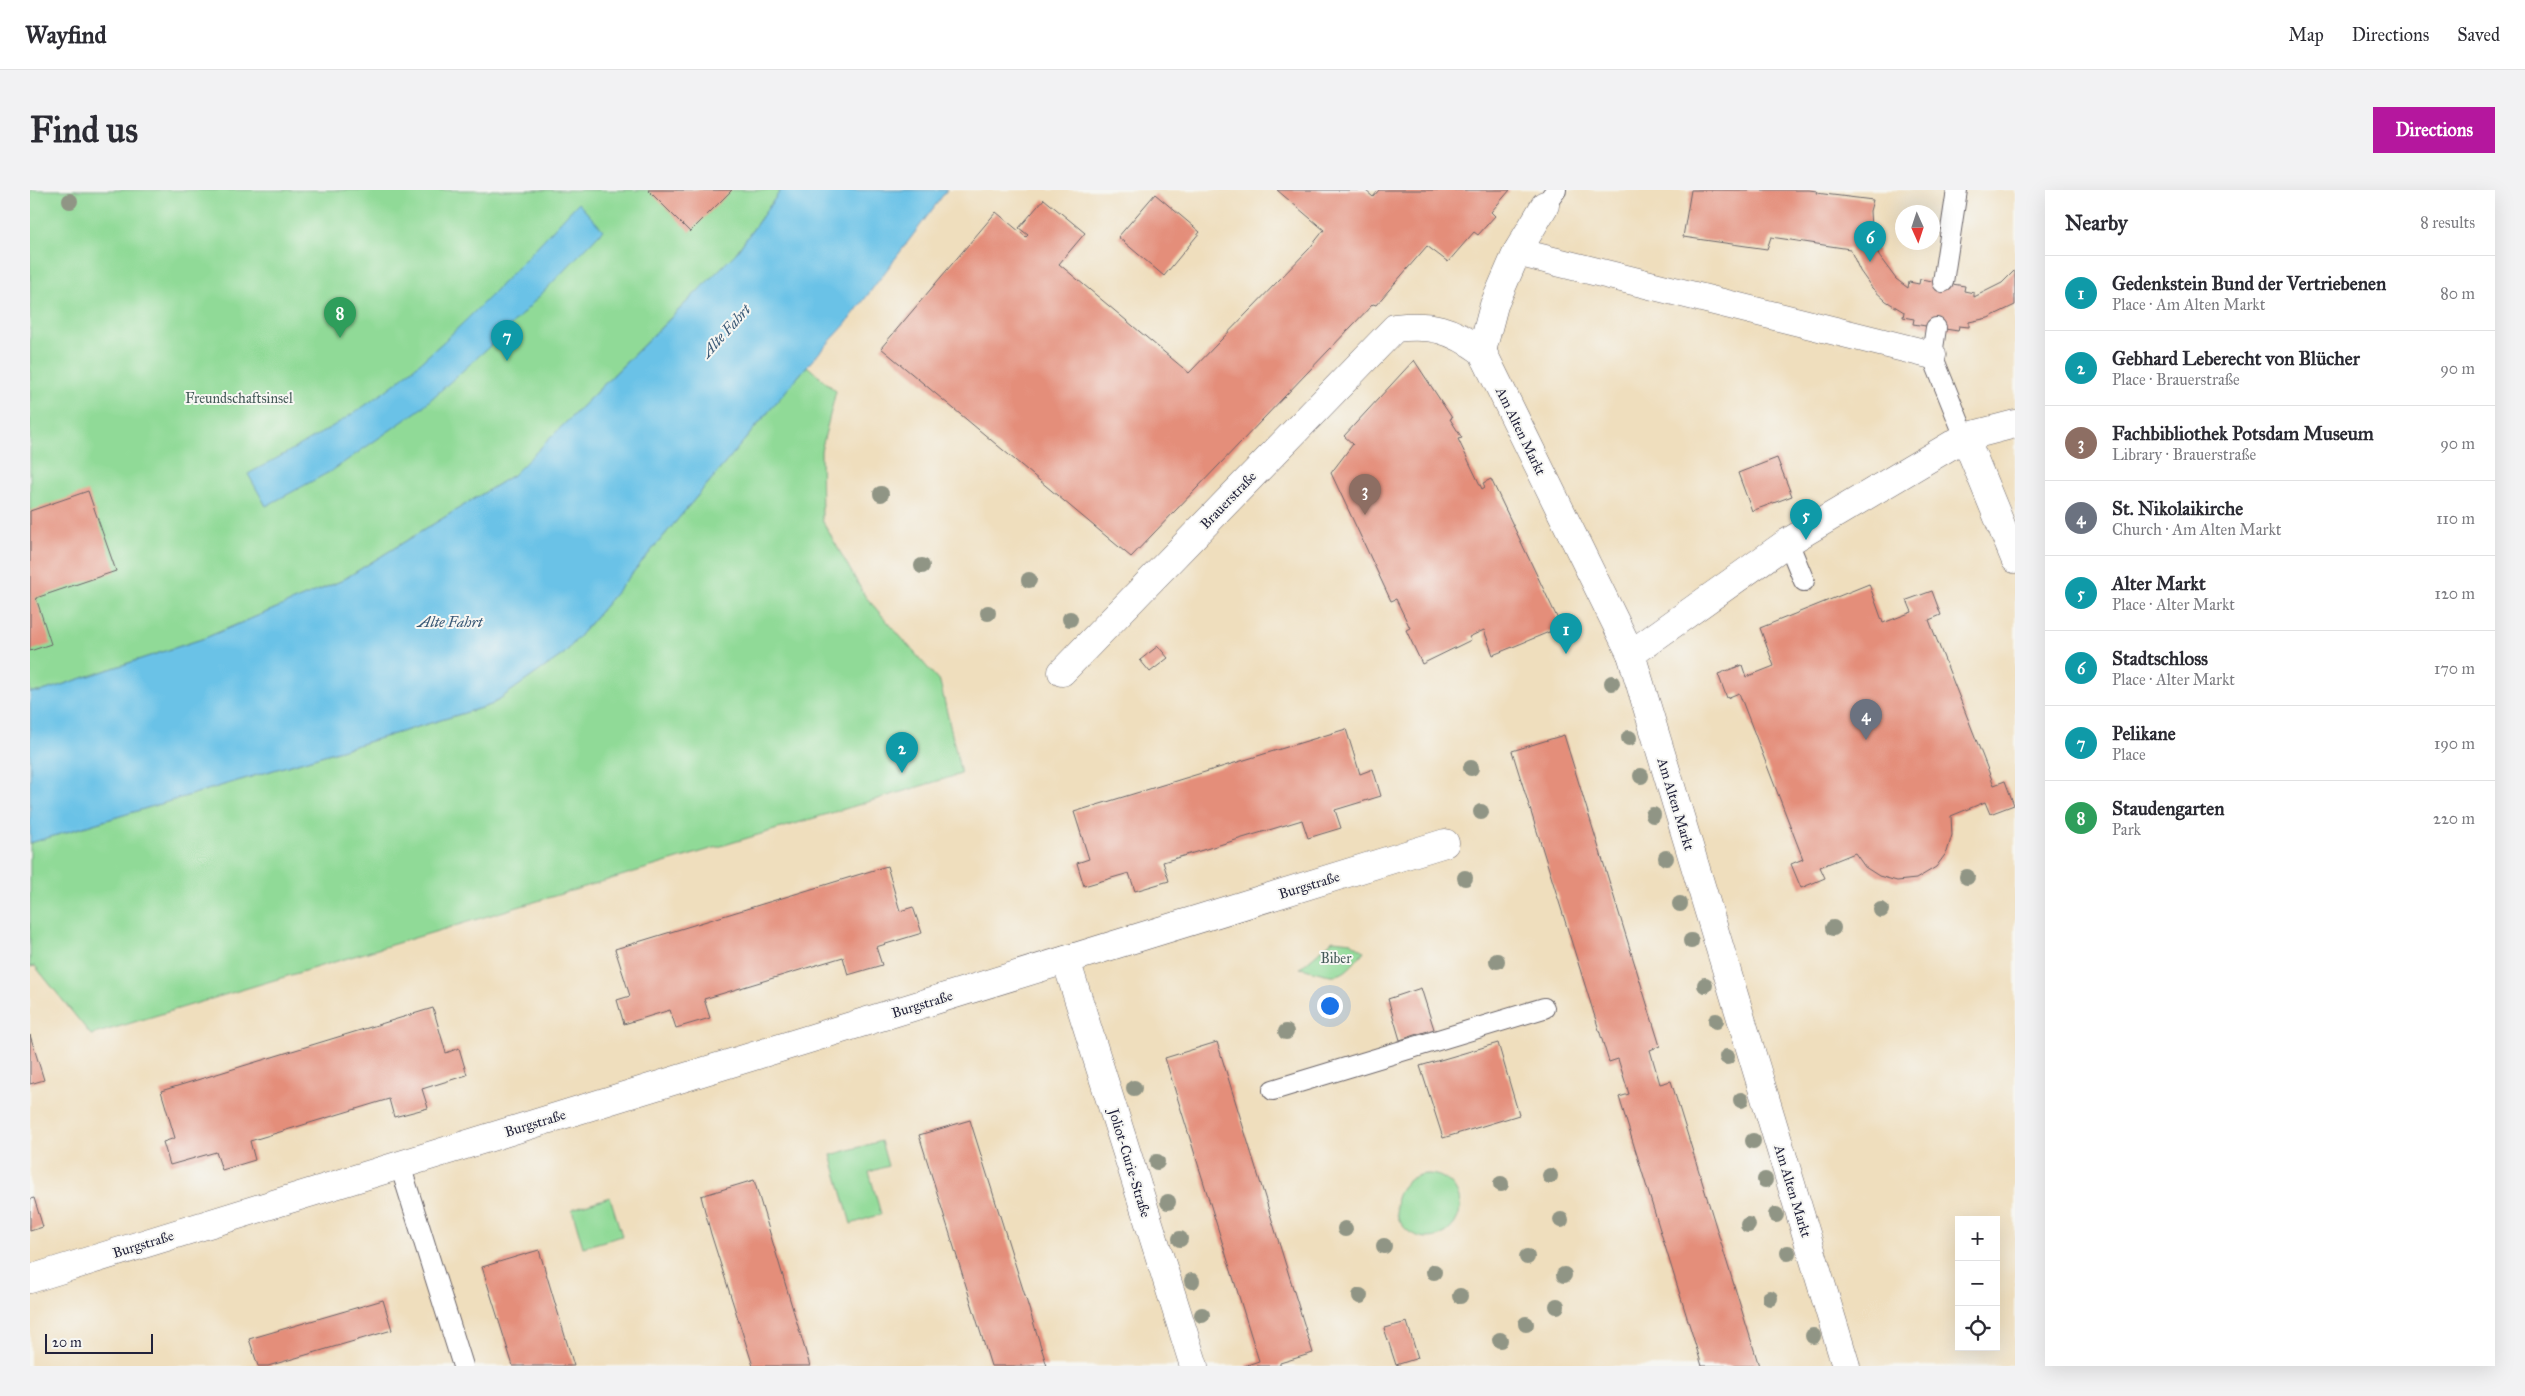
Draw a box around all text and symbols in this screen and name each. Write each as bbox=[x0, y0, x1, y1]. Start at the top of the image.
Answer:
text: Wayfind bbox=[25, 20, 107, 50]
text: Map bbox=[2288, 24, 2324, 46]
text: Directions bbox=[2352, 24, 2429, 46]
text: Saved bbox=[2457, 24, 2500, 46]
button: Directions bbox=[2373, 107, 2495, 153]
text: Find us bbox=[30, 109, 138, 152]
north arrow bbox=[1895, 205, 1940, 250]
text: Nearby bbox=[2065, 210, 2128, 236]
text: 8 results bbox=[2420, 213, 2475, 232]
pin: 6 bbox=[1854, 221, 1886, 262]
text: Gedenkstein Bund der Vertriebenen bbox=[2112, 272, 2386, 295]
text: 1 bbox=[2078, 284, 2084, 303]
text: 80 m bbox=[2440, 284, 2475, 303]
text: Place · Am Alten Markt bbox=[2112, 295, 2265, 314]
pin: 8 bbox=[324, 297, 356, 338]
water label: Alte Fahrt bbox=[696, 300, 755, 363]
pin: 7 bbox=[491, 320, 523, 361]
text: Gebhard Leberecht von Blücher bbox=[2112, 347, 2360, 370]
text: 2 bbox=[2077, 359, 2085, 378]
text: 90 m bbox=[2440, 359, 2475, 378]
text: Place · Brauerstraße bbox=[2112, 370, 2240, 389]
street label: Am Alten Markt bbox=[1492, 384, 1549, 478]
park label: Freundschaftsinsel bbox=[185, 390, 293, 407]
text: Fachbibliothek Potsdam Museum bbox=[2112, 422, 2374, 445]
text: 3 bbox=[2078, 434, 2084, 453]
text: 90 m bbox=[2440, 434, 2475, 453]
text: Library · Brauerstraße bbox=[2112, 445, 2256, 464]
street label: Brauerstraße bbox=[1197, 468, 1260, 533]
pin: 3 bbox=[1349, 474, 1381, 515]
text: St. Nikolaikirche bbox=[2112, 497, 2243, 520]
pin: 5 bbox=[1790, 499, 1822, 540]
text: 4 bbox=[2077, 509, 2085, 528]
text: 110 m bbox=[2436, 509, 2475, 528]
text: Church · Am Alten Markt bbox=[2112, 520, 2282, 539]
text: Alter Markt bbox=[2112, 572, 2206, 595]
text: 5 bbox=[2077, 584, 2085, 603]
text: 120 m bbox=[2435, 584, 2475, 603]
text: Place · Alter Markt bbox=[2112, 595, 2235, 614]
water label: Alte Fahrt bbox=[416, 613, 484, 631]
pin: 1 bbox=[1550, 613, 1582, 654]
text: Stadtschloss bbox=[2112, 647, 2208, 670]
text: 6 bbox=[2077, 659, 2085, 678]
text: 170 m bbox=[2434, 659, 2475, 678]
text: Place · Alter Markt bbox=[2112, 670, 2235, 689]
pin: 4 bbox=[1850, 699, 1882, 740]
text: Pelikane bbox=[2112, 722, 2176, 745]
pin: 2 bbox=[886, 732, 918, 773]
text: 7 bbox=[2077, 734, 2085, 753]
text: 190 m bbox=[2434, 734, 2475, 753]
text: Place bbox=[2112, 745, 2146, 764]
street label: Am Alten Markt bbox=[1653, 755, 1698, 852]
text: Staudengarten bbox=[2112, 797, 2224, 820]
text: 8 bbox=[2077, 809, 2085, 828]
text: 220 m bbox=[2433, 809, 2475, 828]
text: Park bbox=[2112, 820, 2141, 839]
street label: Burgstraße bbox=[1277, 868, 1342, 903]
park label: Biber bbox=[1321, 950, 1352, 967]
street label: Burgstraße bbox=[890, 987, 955, 1022]
your location bbox=[1317, 993, 1343, 1019]
street label: Joliot-Curie-Straße bbox=[1103, 1105, 1154, 1220]
street label: Burgstraße bbox=[503, 1106, 568, 1141]
street label: Am Alten Markt bbox=[1770, 1142, 1815, 1239]
map controls bbox=[1955, 1216, 2000, 1351]
button: + bbox=[1955, 1216, 2000, 1261]
street label: Burgstraße bbox=[111, 1227, 176, 1262]
button: − bbox=[1955, 1261, 2000, 1306]
button: locate bbox=[1955, 1306, 2000, 1351]
scale bar bbox=[45, 1331, 152, 1354]
text: 20 m bbox=[52, 1334, 82, 1351]

